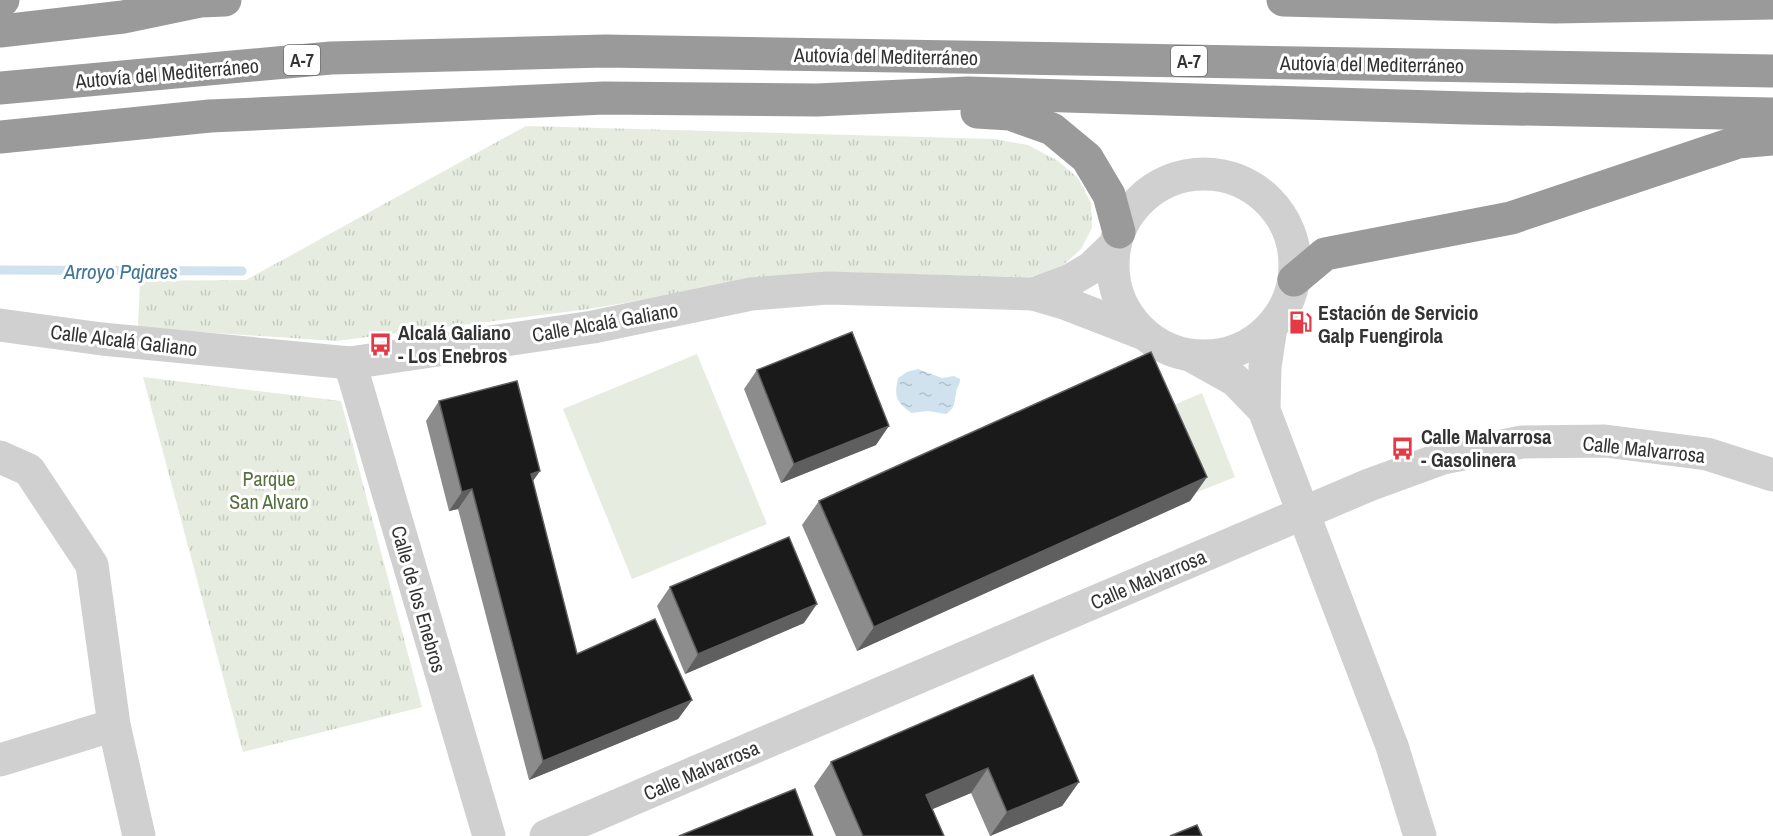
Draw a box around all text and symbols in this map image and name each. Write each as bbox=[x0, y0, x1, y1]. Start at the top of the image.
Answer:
street label: Autovía del Mediterráneo bbox=[793, 41, 978, 71]
road number: A-7 bbox=[284, 45, 320, 75]
road number: A-7 bbox=[1171, 46, 1207, 76]
street label: Autovía del Mediterráneo bbox=[1279, 49, 1464, 79]
street label: Autovía del Mediterráneo bbox=[73, 52, 260, 95]
water label: Arroyo Pajares bbox=[63, 257, 178, 286]
street label: Calle Alcalá Galiano bbox=[530, 296, 680, 348]
place label: Estación de Servicio Galp Fuengirola bbox=[1318, 299, 1478, 349]
fuel station icon: Estación de Servicio Galp Fuengirola bbox=[1287, 310, 1313, 336]
street label: Calle Alcalá Galiano bbox=[49, 318, 199, 362]
place label: Alcalá Galiano - Los Enebros bbox=[398, 319, 511, 369]
bus stop icon: Alcalá Galiano - Los Enebros bbox=[367, 331, 393, 357]
place label: Calle Malvarrosa - Gasolinera bbox=[1421, 423, 1551, 473]
street label: Calle Malvarrosa bbox=[1581, 429, 1707, 469]
bus stop icon: Calle Malvarrosa - Gasolinera bbox=[1390, 435, 1416, 461]
park label: Parque San Alvaro bbox=[229, 465, 309, 515]
street label: Calle de los Enebros bbox=[385, 523, 453, 675]
street label: Calle Malvarrosa bbox=[1086, 543, 1210, 615]
street label: Calle Malvarrosa bbox=[639, 734, 763, 806]

